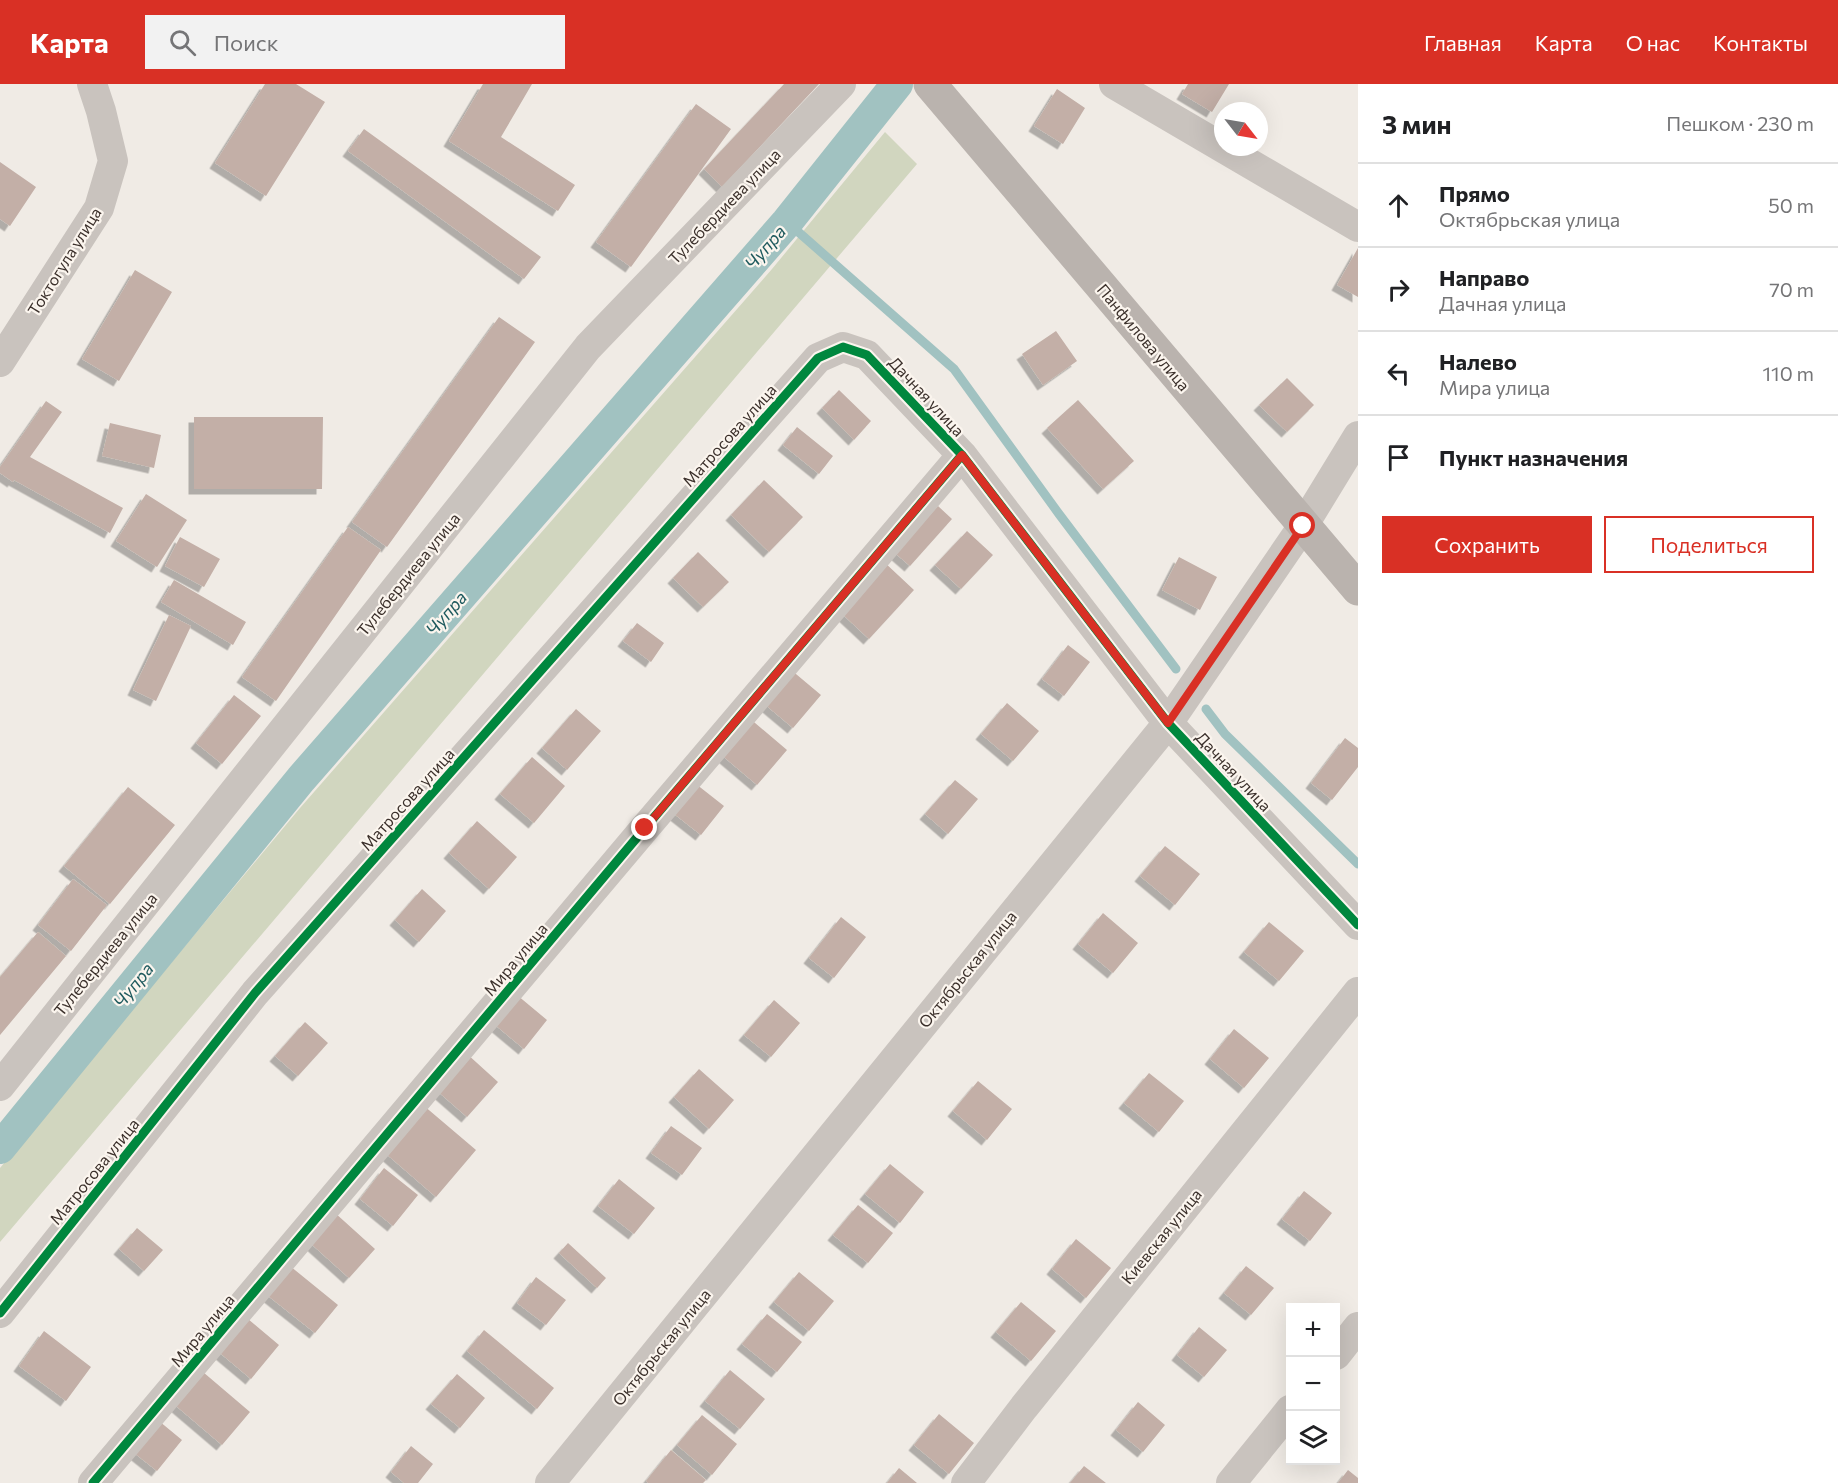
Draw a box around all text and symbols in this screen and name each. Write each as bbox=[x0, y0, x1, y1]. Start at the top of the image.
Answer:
search box bbox=[145, 15, 565, 69]
text: Карта bbox=[30, 25, 109, 59]
icon: search bbox=[166, 26, 199, 59]
text: Поиск bbox=[214, 29, 278, 56]
text: Главная bbox=[1424, 30, 1502, 55]
text: Карта bbox=[1535, 30, 1593, 55]
text: О нас bbox=[1626, 30, 1680, 55]
text: Контакты bbox=[1713, 30, 1808, 55]
north arrow bbox=[1214, 102, 1268, 156]
text: 3 мин bbox=[1382, 108, 1452, 139]
text: Пешком · 230 m bbox=[1666, 111, 1814, 135]
street label: Тулебердиева улица bbox=[664, 144, 784, 268]
text: Прямо bbox=[1439, 180, 1510, 207]
icon: ahead bbox=[1382, 189, 1415, 222]
text: 50 m bbox=[1768, 193, 1814, 217]
street label: Токтогула улица bbox=[23, 204, 105, 318]
text: Октябрьская улица bbox=[1439, 207, 1620, 231]
water label: Чупра bbox=[740, 220, 790, 274]
text: Направо bbox=[1439, 264, 1529, 291]
icon: right bbox=[1382, 273, 1415, 306]
text: 70 m bbox=[1769, 277, 1814, 301]
street label: Панфилова улица bbox=[1094, 280, 1194, 394]
text: Дачная улица bbox=[1439, 291, 1566, 315]
text: Налево bbox=[1439, 348, 1517, 375]
street label: Дачная улица bbox=[885, 352, 969, 440]
icon: left bbox=[1382, 357, 1415, 390]
text: 110 m bbox=[1763, 361, 1814, 385]
text: Мира улица bbox=[1439, 375, 1550, 399]
street label: Матросова улица bbox=[678, 380, 780, 490]
icon: arrive bbox=[1382, 441, 1415, 474]
text: Пункт назначения bbox=[1439, 444, 1628, 471]
street label: Тулебердиева улица bbox=[353, 509, 463, 639]
route start bbox=[1289, 512, 1315, 538]
button: Сохранить bbox=[1382, 516, 1592, 573]
button: Поделиться bbox=[1604, 516, 1814, 573]
water label: Чупра bbox=[421, 586, 471, 640]
street label: Дачная улица bbox=[1192, 727, 1276, 815]
street label: Матросова улица bbox=[356, 744, 458, 854]
route end bbox=[631, 814, 657, 840]
street label: Тулебердиева улица bbox=[50, 889, 160, 1019]
street label: Октябрьская улица bbox=[914, 907, 1020, 1031]
street label: Мира улица bbox=[479, 919, 551, 999]
water label: Чупра bbox=[108, 958, 158, 1012]
street label: Матросова улица bbox=[45, 1114, 143, 1228]
street label: Киевская улица bbox=[1117, 1185, 1205, 1287]
street label: Октябрьская улица bbox=[608, 1285, 714, 1409]
street label: Мира улица bbox=[166, 1290, 238, 1370]
map controls bbox=[1286, 1303, 1340, 1465]
button: + bbox=[1286, 1303, 1340, 1357]
button: − bbox=[1286, 1357, 1340, 1411]
button: layers bbox=[1286, 1411, 1340, 1465]

